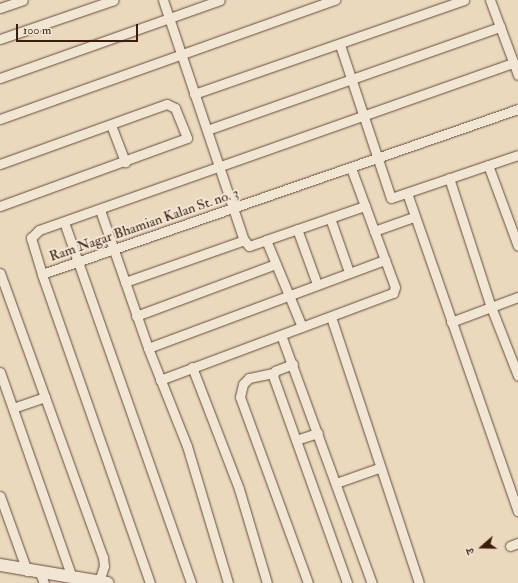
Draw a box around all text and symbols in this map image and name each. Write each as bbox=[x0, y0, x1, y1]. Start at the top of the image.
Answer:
scale bar bbox=[18, 16, 140, 42]
text: 100 m bbox=[23, 23, 51, 38]
street label: Ram Nagar Bhamian Kalan St. no. 3 bbox=[47, 185, 241, 265]
north arrow bbox=[462, 527, 502, 567]
text: उ bbox=[463, 546, 477, 556]

